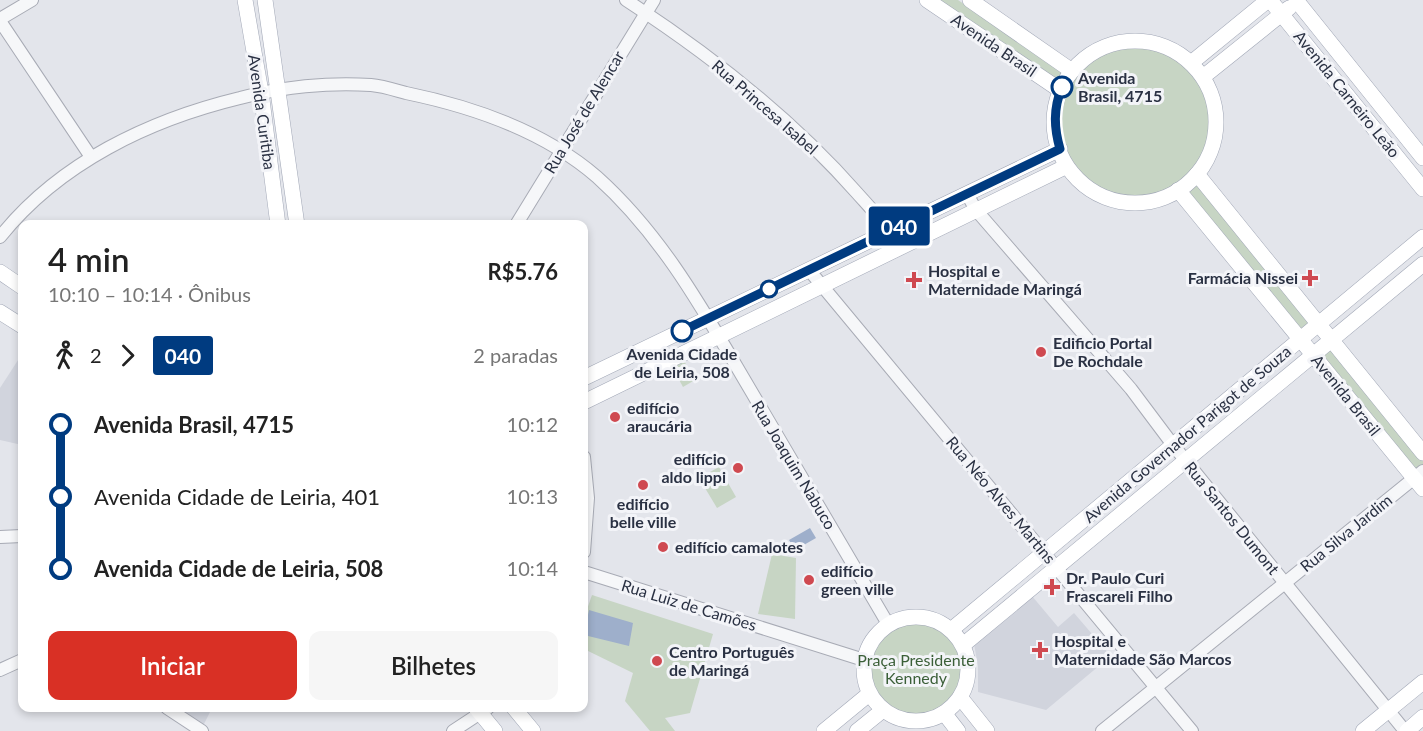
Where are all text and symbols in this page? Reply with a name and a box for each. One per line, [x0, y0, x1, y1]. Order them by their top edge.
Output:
street label: Avenida Brasil [948, 9, 1041, 80]
street label: Avenida Carneiro Leão [1290, 26, 1404, 161]
street label: Rua José de Alencar [539, 47, 628, 176]
street label: Avenida Curitiba [245, 53, 280, 171]
street label: Rua Princesa Isabel [709, 56, 822, 158]
place label: Avenida Brasil, 4715 [1077, 68, 1162, 105]
marker: Avenida Brasil, 4715 [1051, 76, 1073, 98]
line badge: 040 [864, 206, 934, 246]
text: 040 [881, 214, 917, 239]
text: 4 min [48, 239, 129, 279]
text: R$5.76 [488, 258, 558, 285]
place label: Hospital e Maternidade Maringá [928, 261, 1082, 298]
place label: Farmácia Nissei [1188, 268, 1298, 287]
marker: Hospital e Maternidade Maringá [905, 271, 923, 289]
marker: Farmácia Nissei [1303, 271, 1317, 285]
unlabelled marker [760, 280, 778, 298]
text: 10:10 – 10:14 · Ônibus [48, 282, 251, 306]
marker: Avenida Cidade de Leiria, 508 [671, 320, 693, 342]
place label: Edificio Portal De Rochdale [1053, 333, 1152, 370]
icon: walk [48, 339, 81, 372]
icon: forward [111, 339, 144, 372]
street label: Avenida Governador Parigot de Souza [1079, 341, 1294, 526]
text: 2 [90, 343, 102, 367]
text: 040 [165, 343, 201, 368]
text: 2 paradas [473, 343, 558, 367]
place label: Avenida Cidade de Leiria, 508 [626, 344, 738, 381]
marker: Edificio Portal De Rochdale [1034, 345, 1048, 359]
street label: Avenida Brasil [1308, 350, 1385, 439]
street label: Rua Joaquim Nabuco [748, 397, 840, 533]
place label: edifício araucária [627, 398, 692, 435]
marker: edifício araucária [608, 410, 622, 424]
text: Avenida Brasil, 4715 [94, 411, 294, 438]
text: 10:12 [507, 412, 558, 436]
street label: Rua Néo Alves Martins [943, 432, 1060, 567]
place label: edifício aldo lippi [661, 449, 726, 486]
street label: Rua Santos Dumont [1181, 457, 1284, 578]
marker: edifício aldo lippi [731, 461, 745, 475]
marker: edifício belle ville [636, 478, 650, 492]
text: Avenida Cidade de Leiria, 401 [94, 483, 380, 510]
text: 10:13 [507, 484, 558, 508]
street label: Rua Silva Jardim [1296, 490, 1395, 575]
place label: edifício belle ville [610, 494, 677, 531]
place label: edifício camalotes [675, 537, 803, 556]
marker: edifício camalotes [656, 540, 670, 554]
text: Avenida Cidade de Leiria, 508 [94, 555, 383, 582]
text: 10:14 [507, 556, 558, 580]
place label: edifício green ville [821, 561, 894, 598]
place label: Dr. Paulo Curi Frascareli Filho [1066, 568, 1173, 605]
marker: edifício green ville [802, 573, 816, 587]
street label: Rua Luiz de Camões [619, 575, 759, 634]
marker: Dr. Paulo Curi Frascareli Filho [1043, 578, 1061, 596]
button: Iniciar [48, 631, 297, 700]
button: Bilhetes [309, 631, 558, 700]
place label: Hospital e Maternidade São Marcos [1054, 631, 1232, 668]
marker: Hospital e Maternidade São Marcos [1031, 641, 1049, 659]
place label: Centro Português de Maringá [669, 642, 794, 679]
park label: Praça Presidente Kennedy [857, 650, 975, 687]
marker: Centro Português de Maringá [650, 654, 664, 668]

